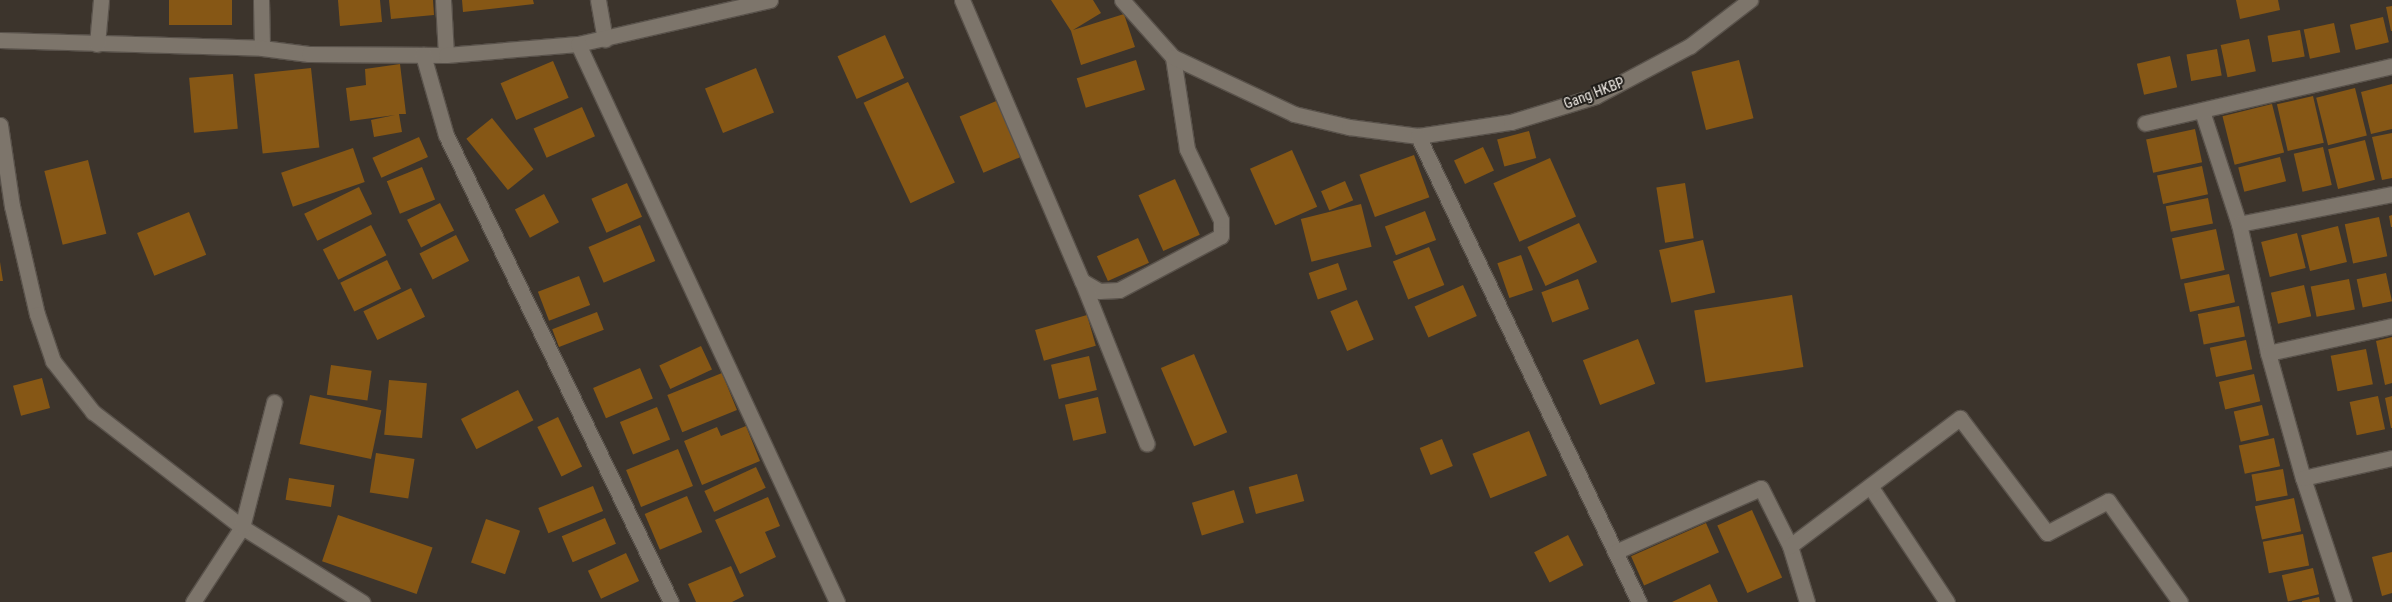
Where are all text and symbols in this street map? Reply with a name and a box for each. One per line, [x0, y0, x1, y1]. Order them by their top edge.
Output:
street label: Gang HKBP [1561, 74, 1627, 112]

